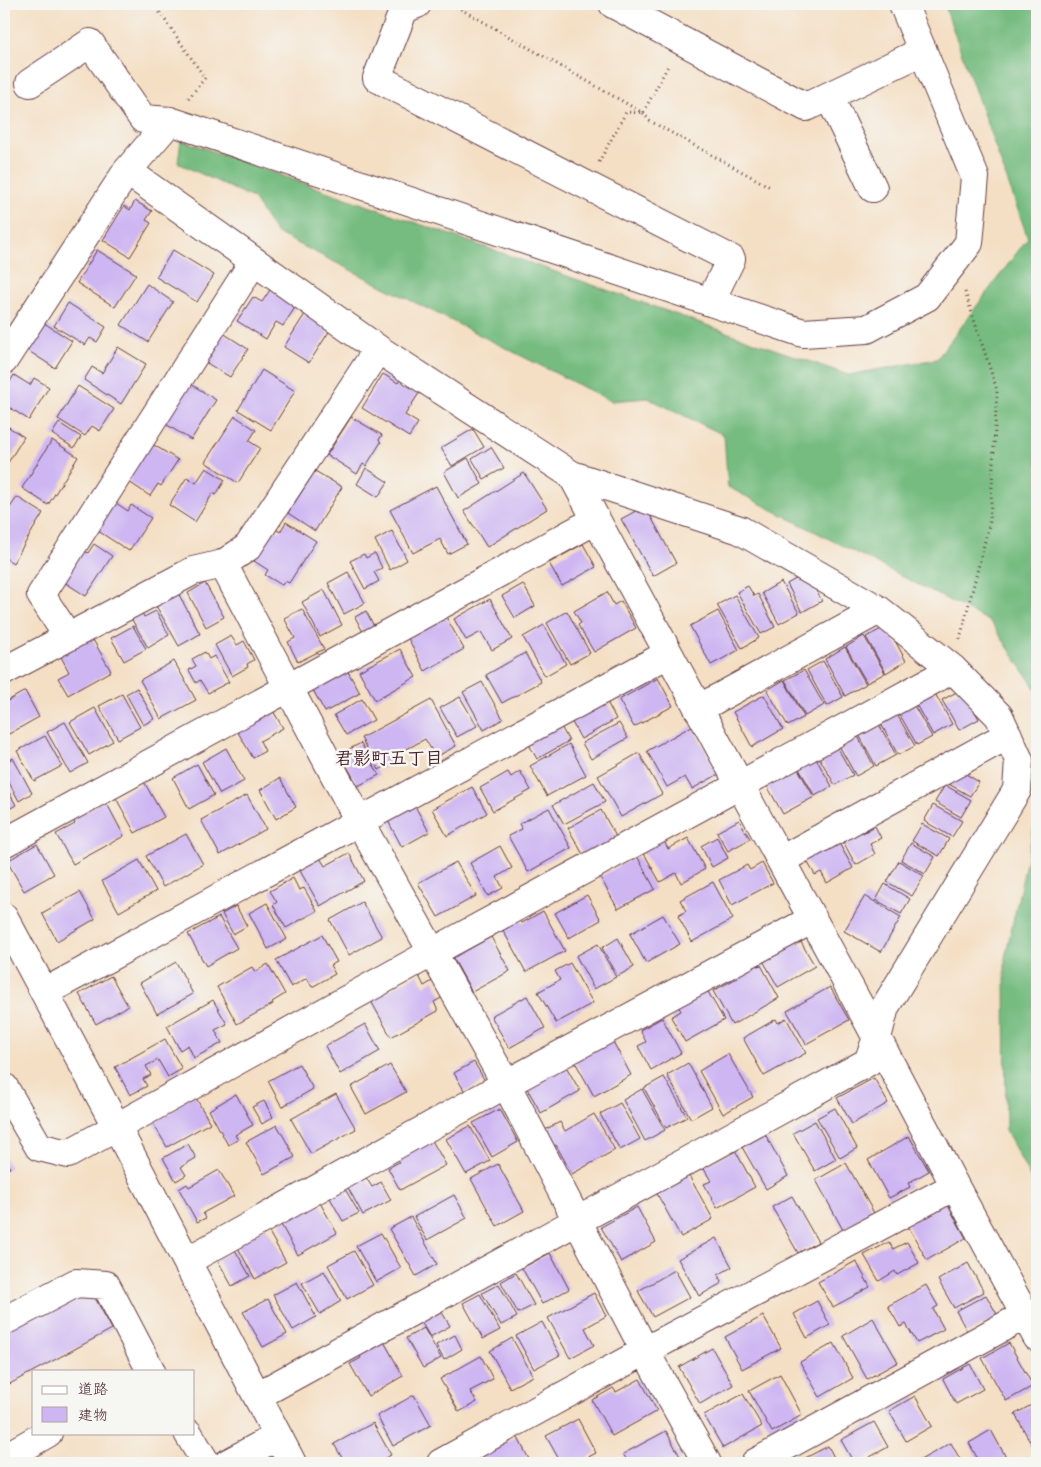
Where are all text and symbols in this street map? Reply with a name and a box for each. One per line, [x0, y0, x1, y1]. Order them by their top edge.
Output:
district label: 君影町五丁目 [335, 746, 443, 769]
legend [32, 1370, 195, 1434]
text: 道路 [78, 1379, 108, 1398]
text: 建物 [78, 1405, 108, 1424]

